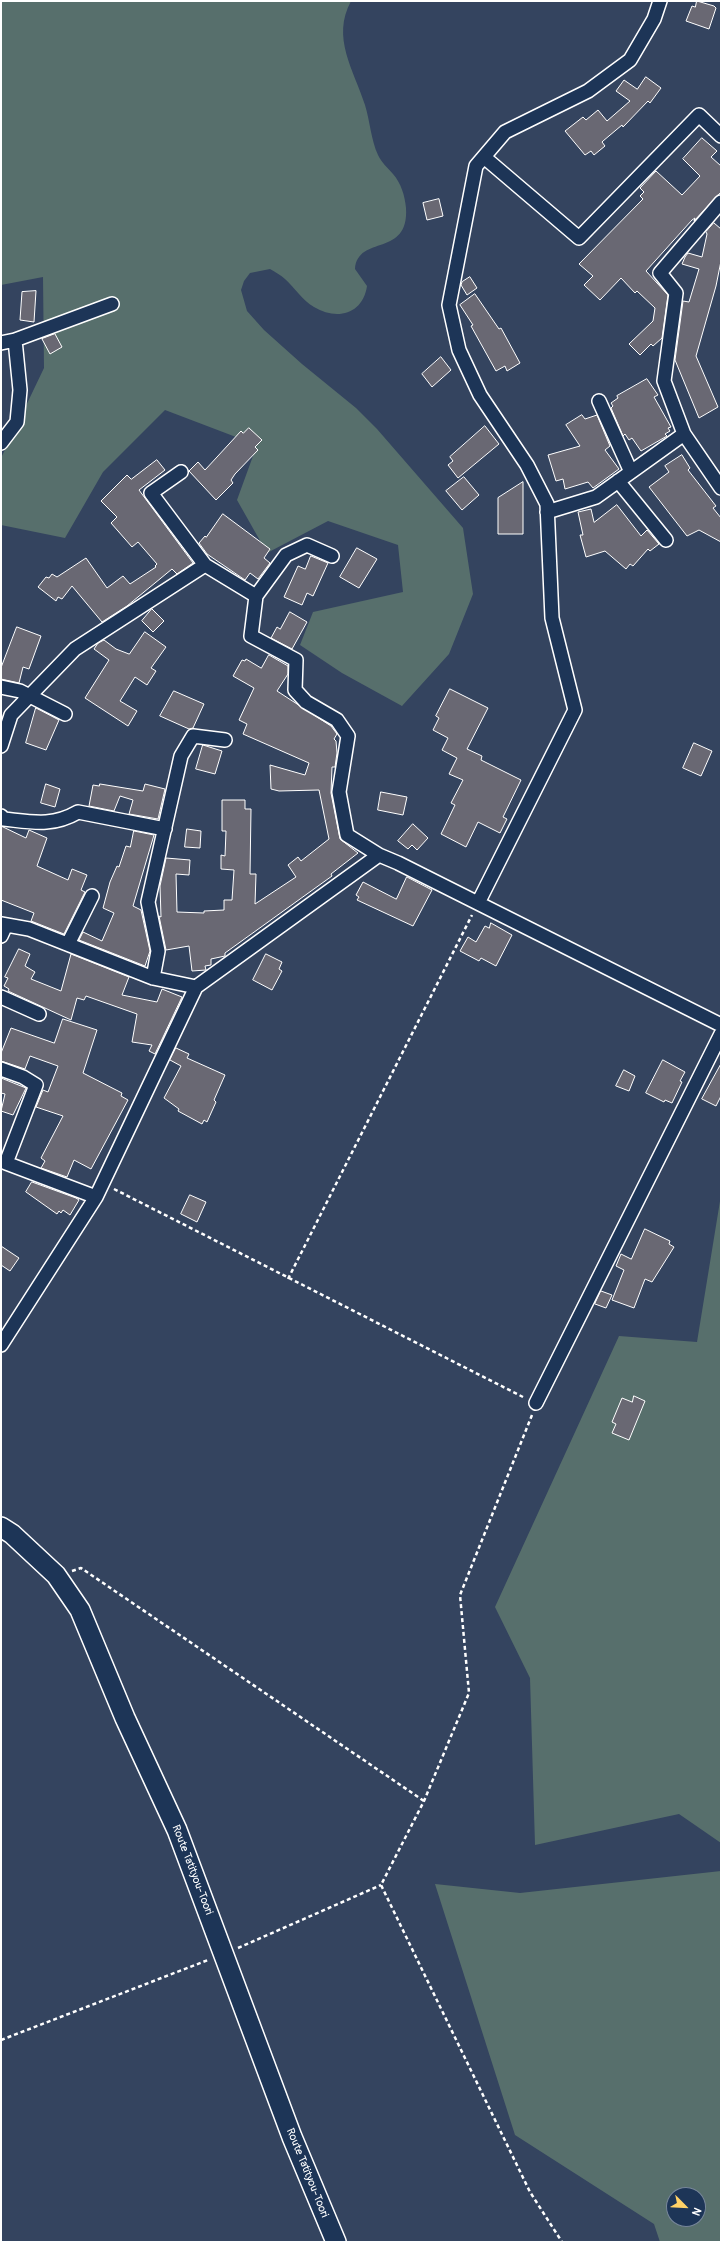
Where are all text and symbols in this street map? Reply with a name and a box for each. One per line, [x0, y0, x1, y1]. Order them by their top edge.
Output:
street label: Route Tatityou-Toori [169, 1823, 215, 1917]
street label: Route Tatityou-Toori [283, 2126, 331, 2220]
north arrow [666, 2187, 706, 2227]
text: N [689, 2206, 704, 2218]

